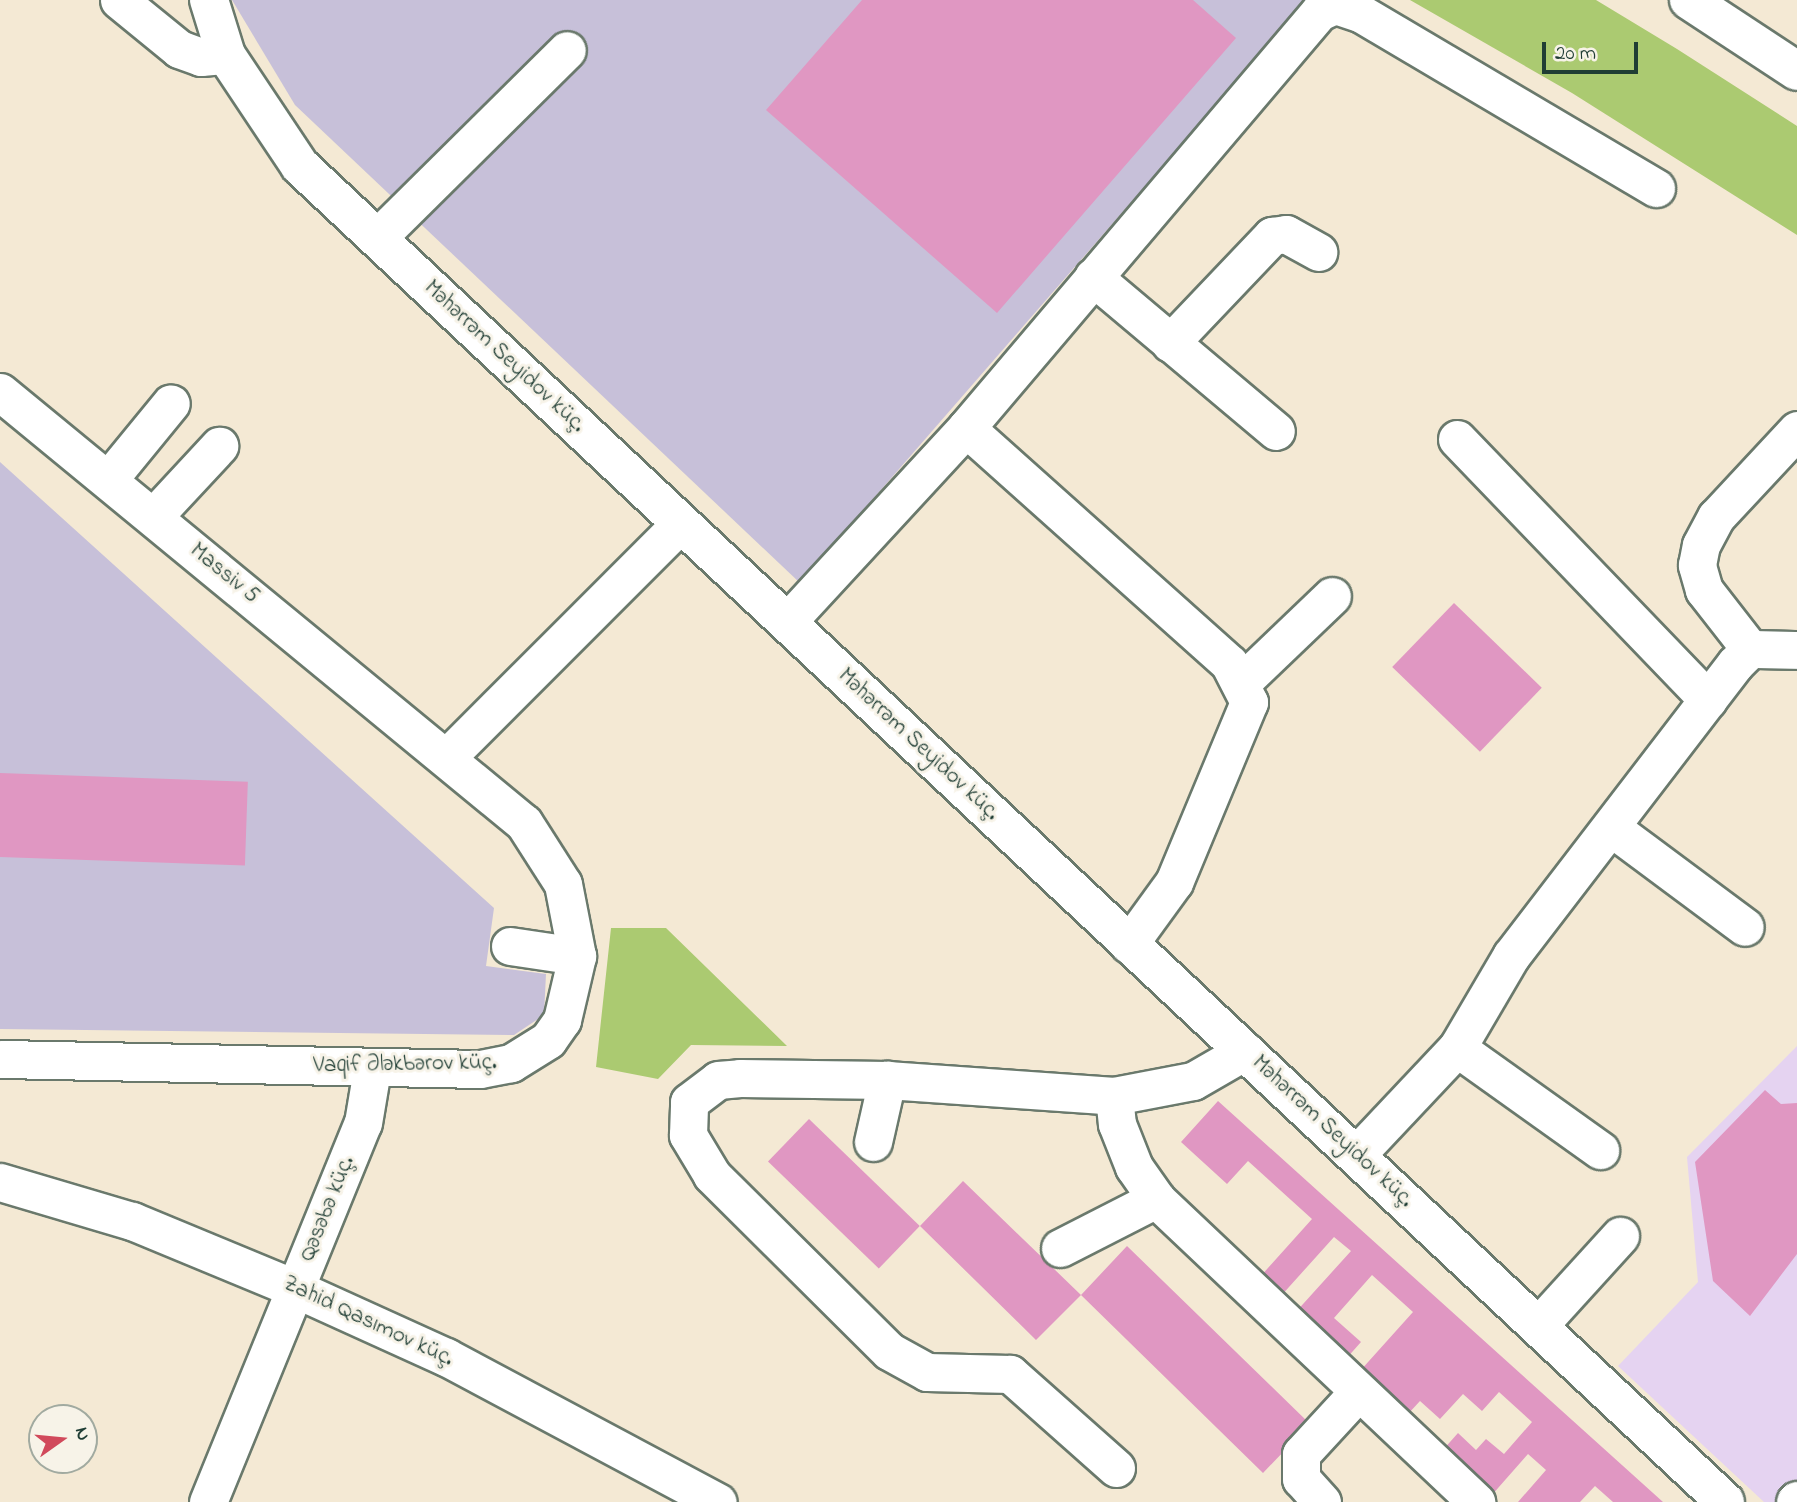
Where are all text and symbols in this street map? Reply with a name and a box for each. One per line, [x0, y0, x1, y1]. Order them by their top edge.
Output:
scale bar [1545, 28, 1641, 72]
text: 20 m [1555, 39, 1596, 69]
street label: Məhərrəm Seyidov küç. [417, 275, 591, 439]
street label: Massiv 5 [184, 538, 264, 610]
street label: Məhərrəm Seyidov küç. [831, 663, 1005, 827]
street label: Vaqif Ələkbərov küç. [313, 1050, 497, 1080]
street label: Məhərrəm Seyidov küç. [1245, 1050, 1419, 1214]
street label: Qəsəbə küç. [294, 1152, 362, 1266]
street label: Zahid Qasımov küç. [278, 1270, 458, 1374]
north arrow [28, 1404, 98, 1474]
text: N [67, 1424, 97, 1444]

